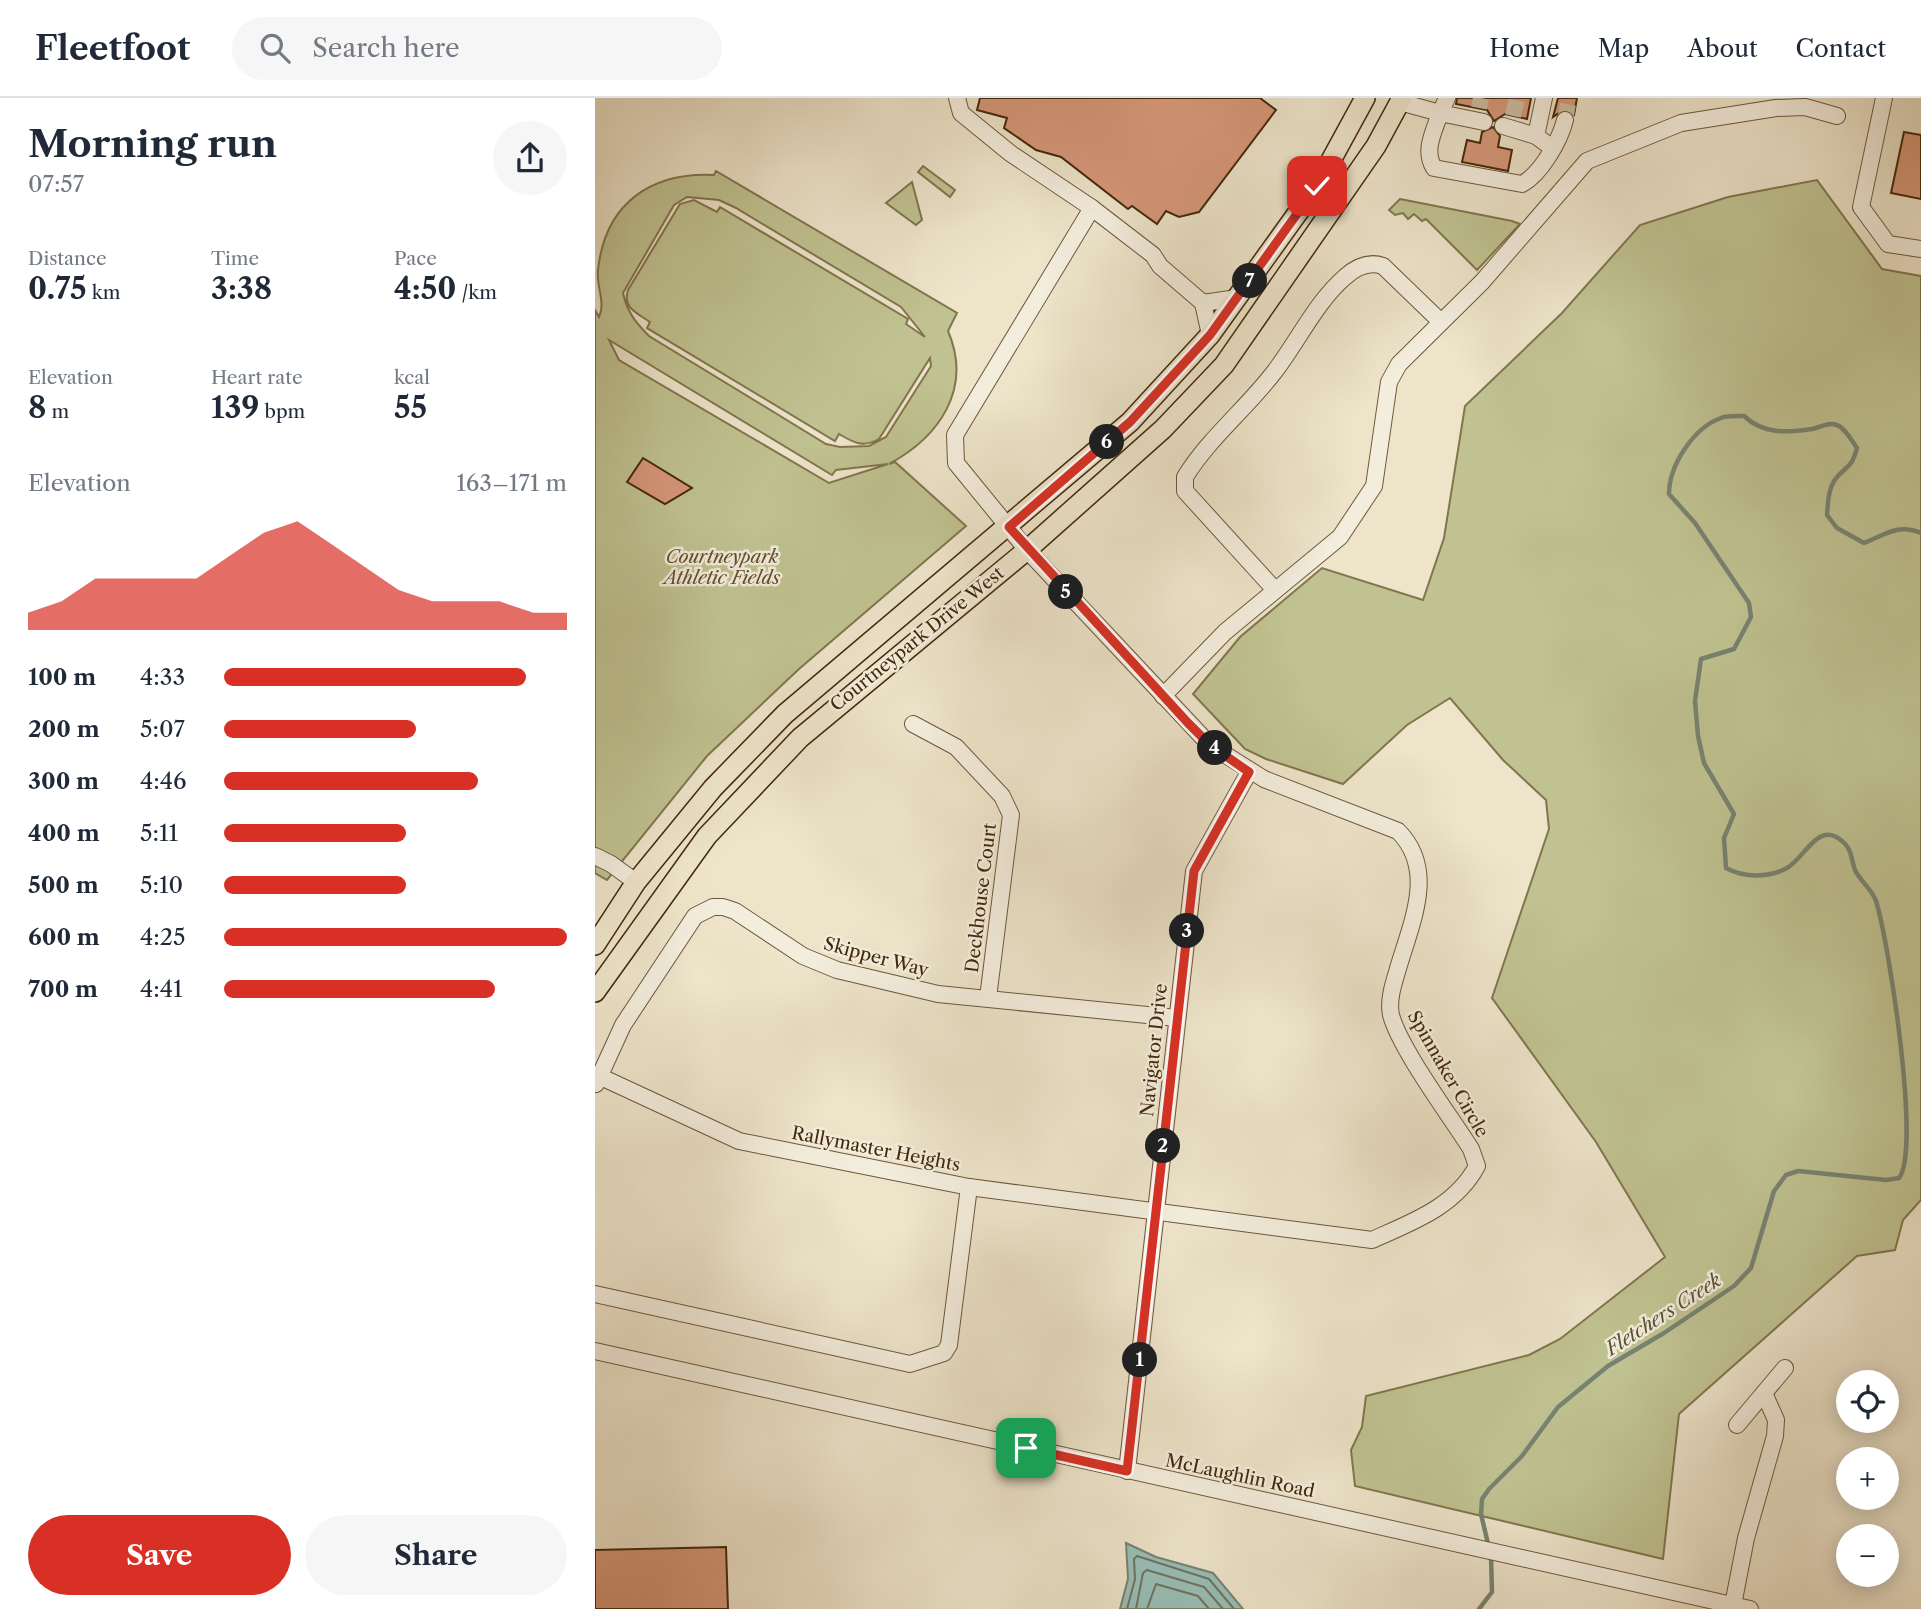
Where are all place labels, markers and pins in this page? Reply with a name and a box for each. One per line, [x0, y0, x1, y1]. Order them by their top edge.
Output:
pin [1287, 156, 1347, 216]
pin: 7 [1233, 264, 1267, 298]
pin: 6 [1089, 424, 1125, 460]
pin: 5 [1049, 574, 1084, 610]
pin: 4 [1197, 730, 1233, 766]
pin: 3 [1169, 914, 1205, 948]
pin: 2 [1145, 1128, 1181, 1164]
pin: 1 [1123, 1342, 1157, 1378]
pin [996, 1418, 1056, 1478]

